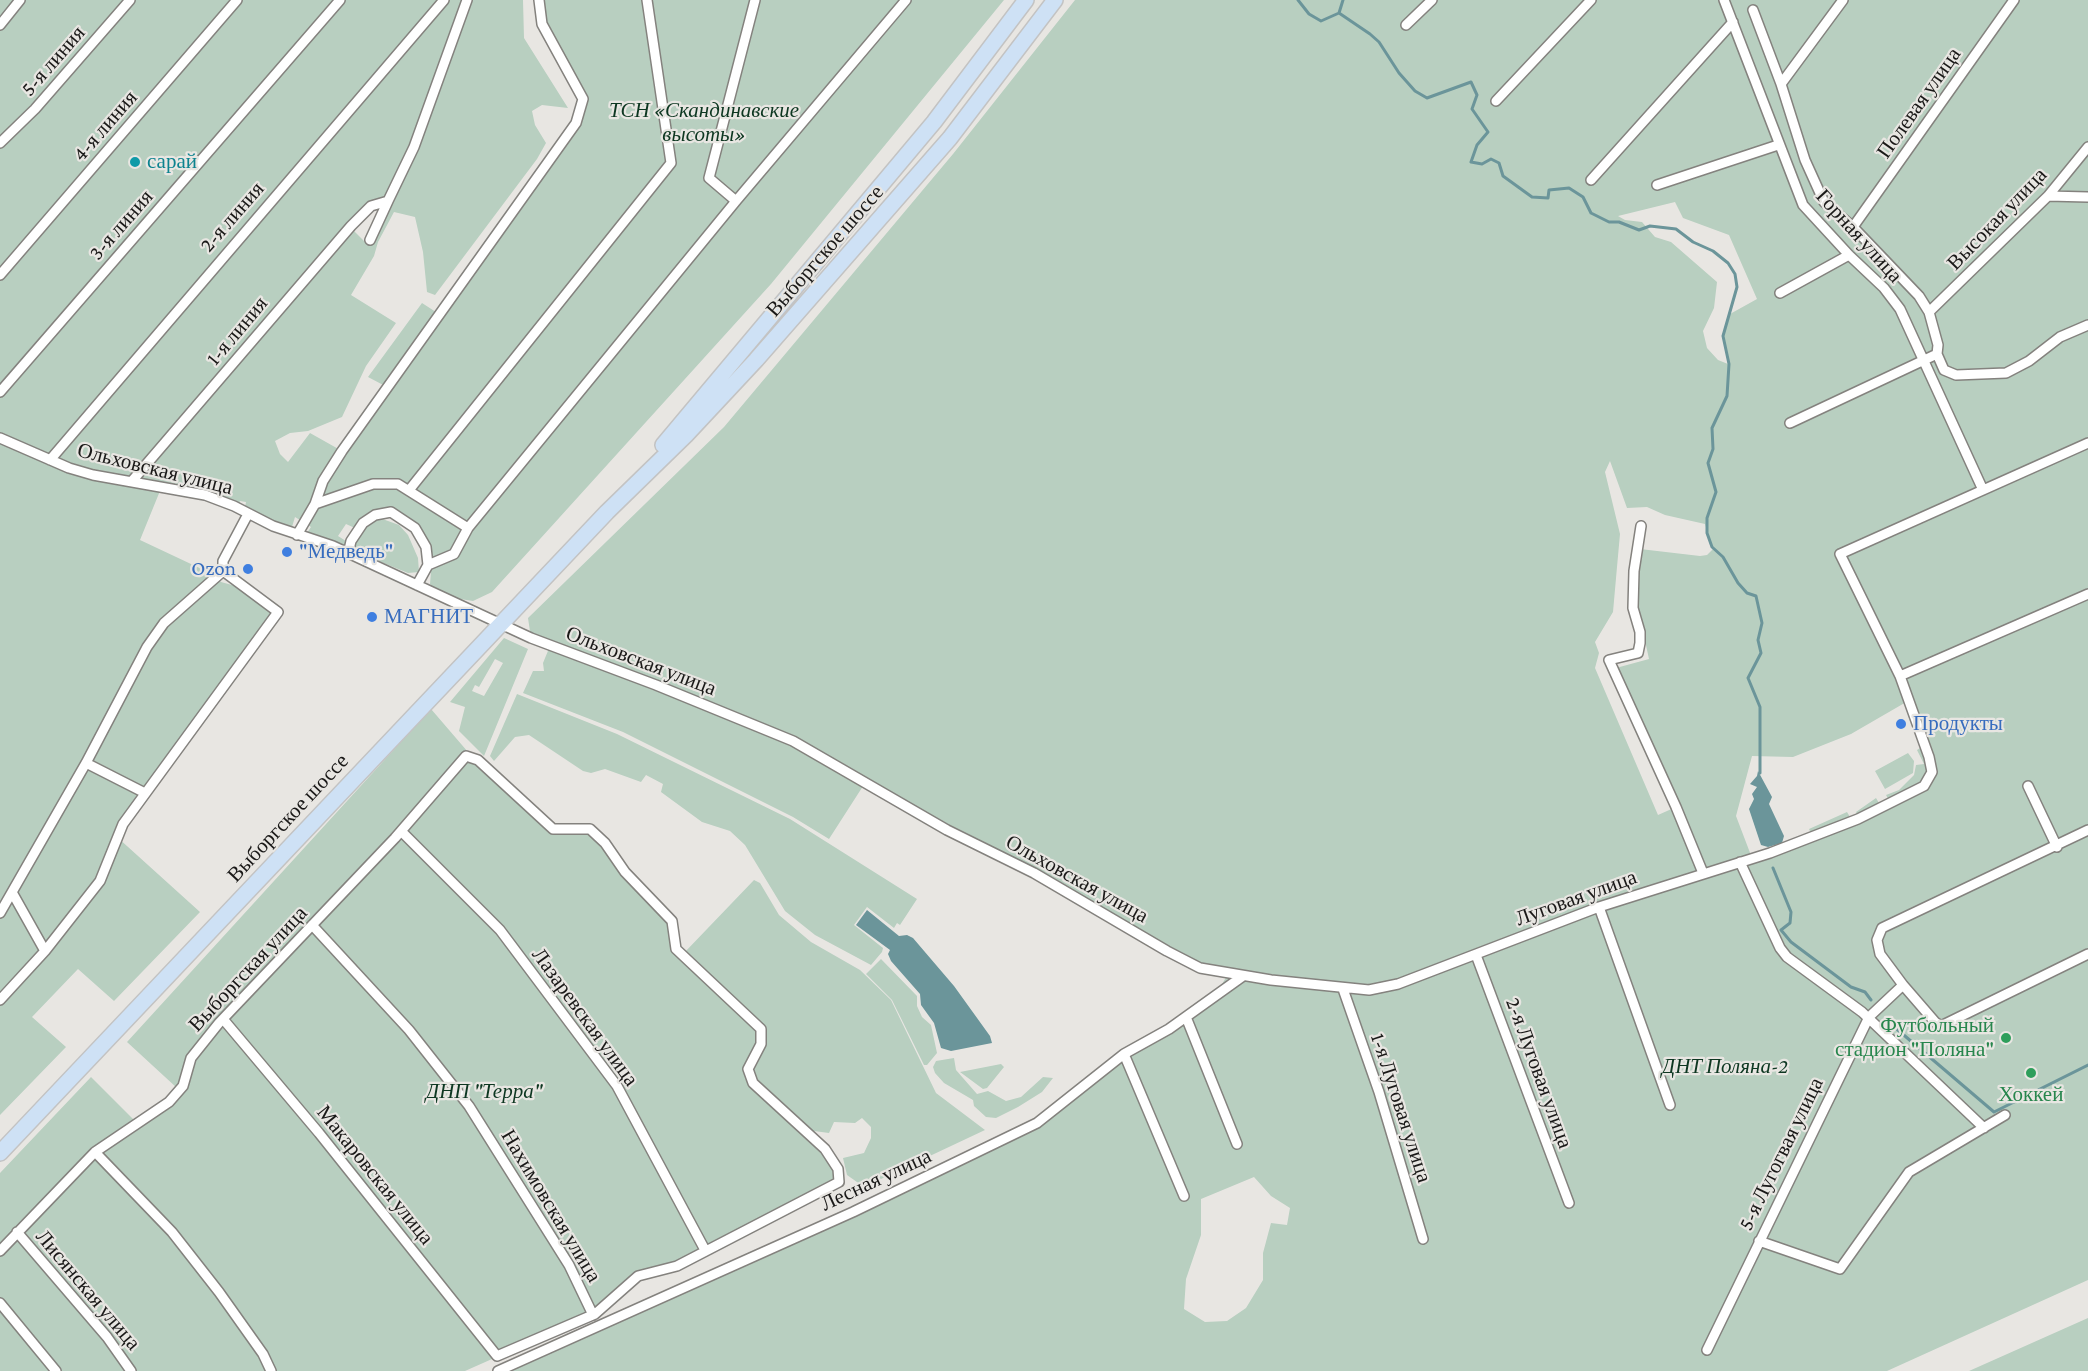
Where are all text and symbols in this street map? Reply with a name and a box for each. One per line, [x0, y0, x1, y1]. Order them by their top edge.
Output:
street label: 5-я линия [16, 21, 90, 101]
street label: Полевая улица [1872, 43, 1966, 163]
street label: 4-я линия [67, 85, 143, 167]
park label: ТСН «Скандинавские высоты» [609, 98, 799, 148]
place label: сарай [147, 149, 197, 175]
marker: сарай [128, 155, 142, 169]
street label: Высокая улица [1942, 163, 2052, 275]
street label: 2-я линия [195, 177, 269, 257]
street label: Выборгское шоссе [761, 180, 889, 322]
street label: Горная улица [1810, 184, 1908, 288]
street label: 3-я линия [84, 185, 158, 265]
street label: 1-я линия [201, 291, 273, 371]
street label: Ольховская улица [75, 438, 235, 500]
place label: "Медведь" [299, 539, 393, 565]
marker: "Медведь" [280, 545, 294, 559]
place label: Ozon [191, 556, 236, 582]
marker: Ozon [241, 562, 255, 576]
place label: МАГНИТ [384, 604, 473, 630]
marker: МАГНИТ [365, 610, 379, 624]
street label: Ольховская улица [562, 621, 720, 701]
place label: Продукты [1913, 711, 2003, 737]
marker: Продукты [1894, 717, 1908, 731]
street label: Выборгское шоссе [222, 749, 354, 887]
street label: Ольховская улица [1001, 829, 1153, 929]
street label: Луговая улица [1512, 864, 1640, 932]
street label: Выборгская улица [183, 901, 313, 1037]
street label: Лазаревская улица [526, 943, 644, 1091]
street label: 2-я Луговая улица [1500, 994, 1578, 1152]
place label: Футбольный стадион "Поляна" [1835, 1013, 1994, 1063]
street label: 1-я Луговая улица [1365, 1030, 1437, 1186]
marker: Футбольный стадион "Поляна" [1999, 1031, 2013, 1045]
park label: ДНТ Поляна-2 [1662, 1054, 1788, 1080]
marker: Хоккей [2024, 1066, 2038, 1080]
street label: 5-я Лугогвая улица [1733, 1073, 1829, 1235]
park label: ДНП "Терра" [426, 1079, 542, 1105]
place label: Хоккей [1999, 1082, 2063, 1108]
street label: Макаровская улица [311, 1100, 439, 1250]
street label: Нахимовская улица [495, 1125, 607, 1287]
street label: Лесная улица [817, 1143, 935, 1217]
street label: Лисянская улица [30, 1225, 146, 1355]

